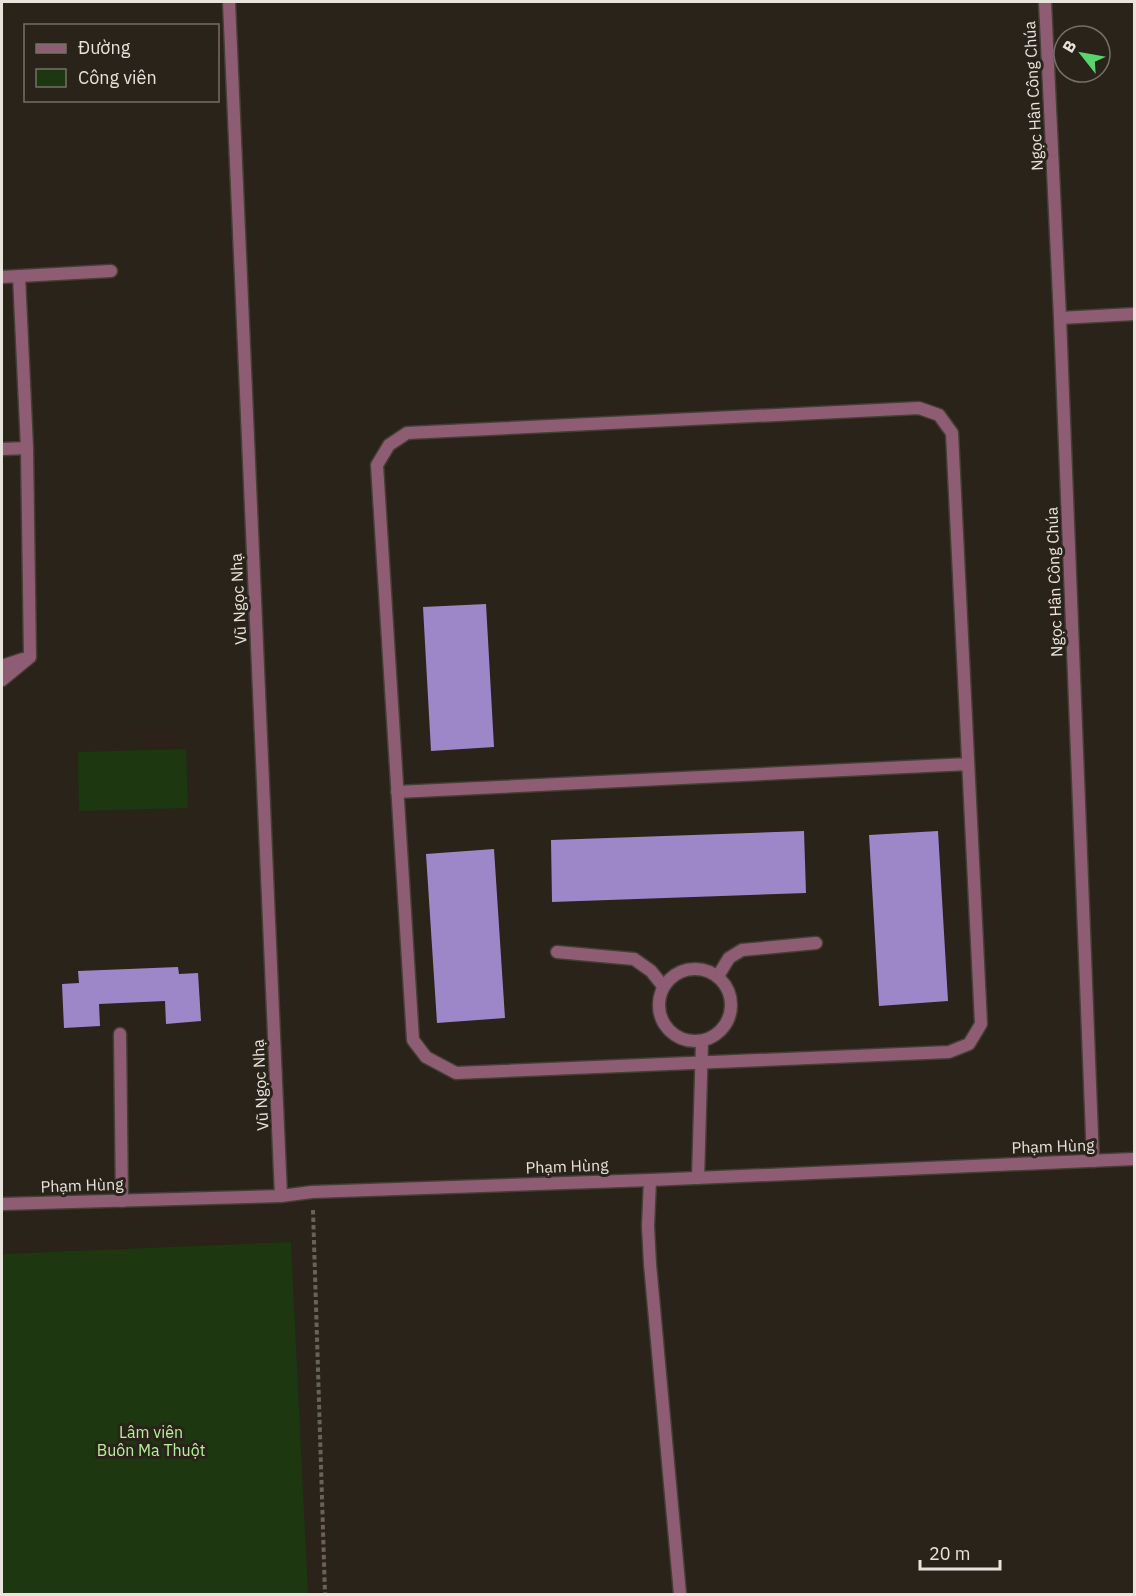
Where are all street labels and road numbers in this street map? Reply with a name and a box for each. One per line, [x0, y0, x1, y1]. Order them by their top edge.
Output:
street label: Ngọc Hân Công Chúa [1019, 20, 1047, 171]
street label: Ngọc Hân Công Chúa [1041, 506, 1067, 657]
street label: Vũ Ngọc Nhạ [226, 552, 250, 645]
street label: Vũ Ngọc Nhạ [248, 1038, 272, 1131]
street label: Phạm Hùng [1011, 1135, 1095, 1157]
street label: Phạm Hùng [525, 1155, 609, 1177]
street label: Phạm Hùng [40, 1174, 124, 1196]

